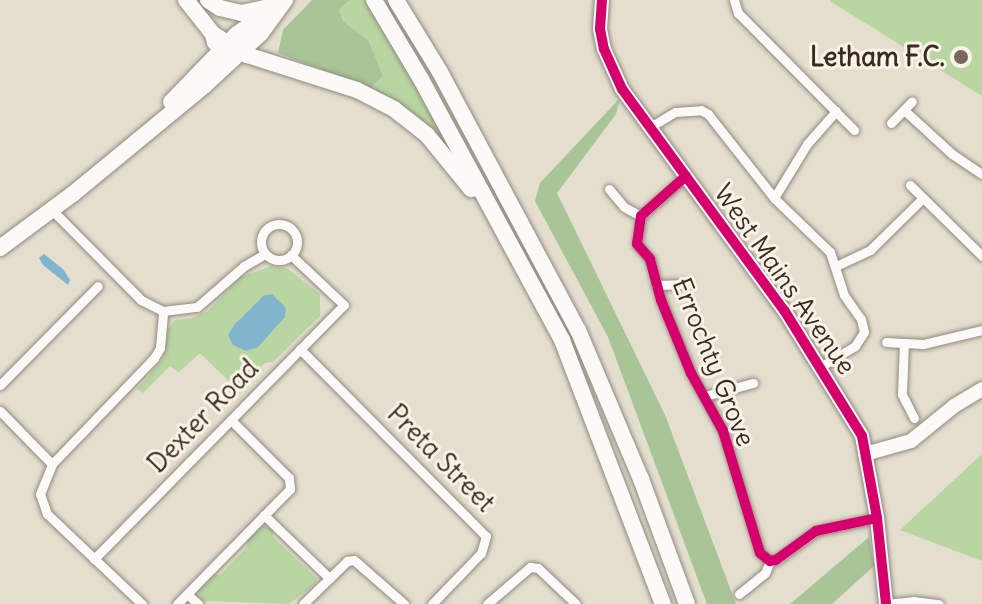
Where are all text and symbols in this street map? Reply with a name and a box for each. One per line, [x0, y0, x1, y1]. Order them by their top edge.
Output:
place label: Letham F.C. [810, 41, 945, 73]
marker: Letham F.C. [952, 48, 970, 66]
street label: West Mains Avenue [708, 178, 862, 380]
street label: Errochty Grove [666, 273, 762, 451]
street label: Dexter Road [141, 353, 265, 479]
street label: Preta Street [381, 398, 501, 518]

